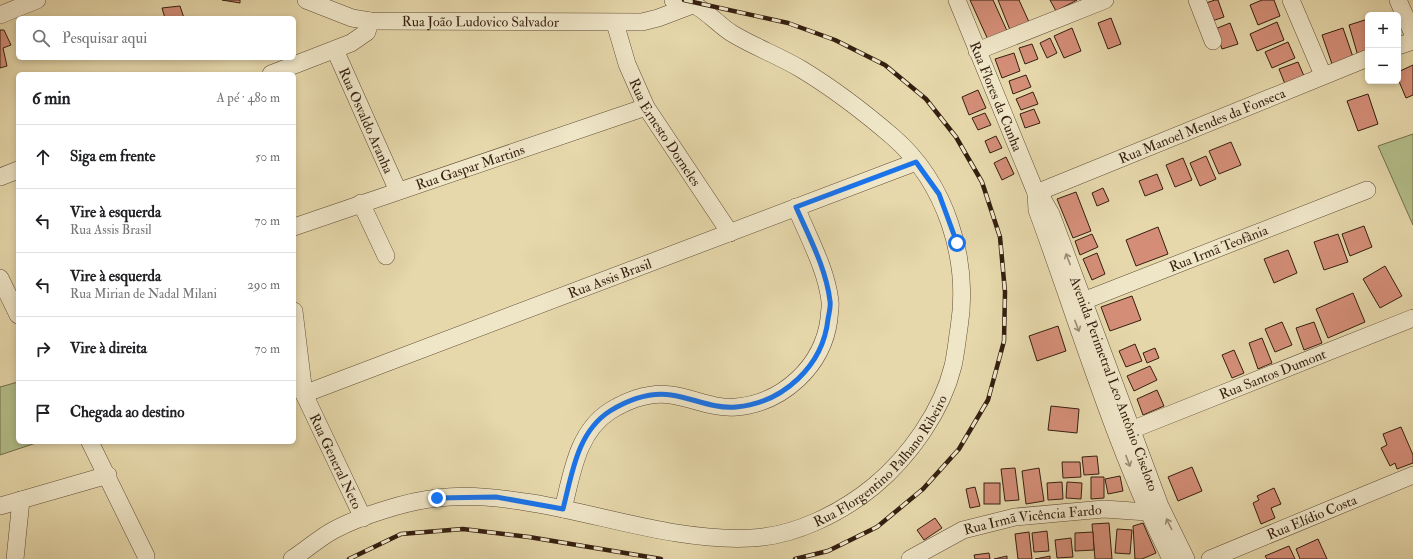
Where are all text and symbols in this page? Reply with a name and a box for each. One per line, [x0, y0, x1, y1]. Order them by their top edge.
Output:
map controls [1365, 12, 1401, 84]
button: + [1365, 12, 1401, 48]
street label: Rua João Ludovico Salvador [402, 13, 560, 31]
search box [16, 16, 296, 60]
icon: search [30, 27, 52, 49]
text: Pesquisar aqui [62, 29, 147, 48]
street label: Rua Flores da Cunha [966, 39, 1026, 154]
button: − [1365, 48, 1401, 84]
street label: Rua Osvaldo Aranha [335, 65, 397, 176]
street label: Rua Ernesto Dorneles [625, 76, 704, 190]
street label: Rua Manoel Mendes da Fonseca [1116, 84, 1288, 168]
text: 6 min [32, 88, 71, 109]
text: A pé · 480 m [216, 90, 280, 106]
street label: Rua Gaspar Martins [414, 141, 527, 194]
icon: ahead [32, 146, 54, 168]
text: Siga em frente [70, 147, 156, 166]
text: 50 m [255, 149, 280, 165]
text: Vire à esquerda [70, 203, 161, 222]
icon: left [32, 210, 54, 232]
text: 70 m [255, 213, 280, 229]
text: Rua Assis Brasil [70, 222, 152, 238]
street label: Rua Irmã Teofânia [1167, 222, 1270, 276]
route start [948, 234, 966, 252]
one-way arrow [1063, 253, 1071, 265]
street label: Rua Assis Brasil [566, 255, 655, 302]
text: Vire à esquerda [70, 267, 161, 286]
street label: Avenida Perimetral Leo Antônio Ciseloto [1066, 273, 1162, 494]
icon: left [32, 274, 54, 296]
text: 290 m [247, 277, 280, 293]
text: Rua Mirian de Nadal Milani [70, 286, 217, 302]
one-way arrow [1074, 320, 1082, 332]
icon: right [32, 338, 54, 360]
text: Vire à direita [70, 339, 147, 358]
text: 70 m [255, 341, 280, 357]
street label: Rua Santos Dumont [1217, 345, 1329, 403]
street label: Rua Florgentino Palhano Ribeiro [811, 392, 951, 531]
icon: arrive [32, 402, 54, 424]
text: Chegada ao destino [70, 403, 185, 422]
street label: Rua General Neto [306, 411, 366, 512]
one-way arrow [1124, 454, 1132, 466]
route end [428, 489, 446, 507]
street label: Rua Elídio Costa [1264, 491, 1359, 544]
street label: Rua Irmã Vicência Fardo [962, 501, 1103, 539]
one-way arrow [1165, 518, 1172, 530]

